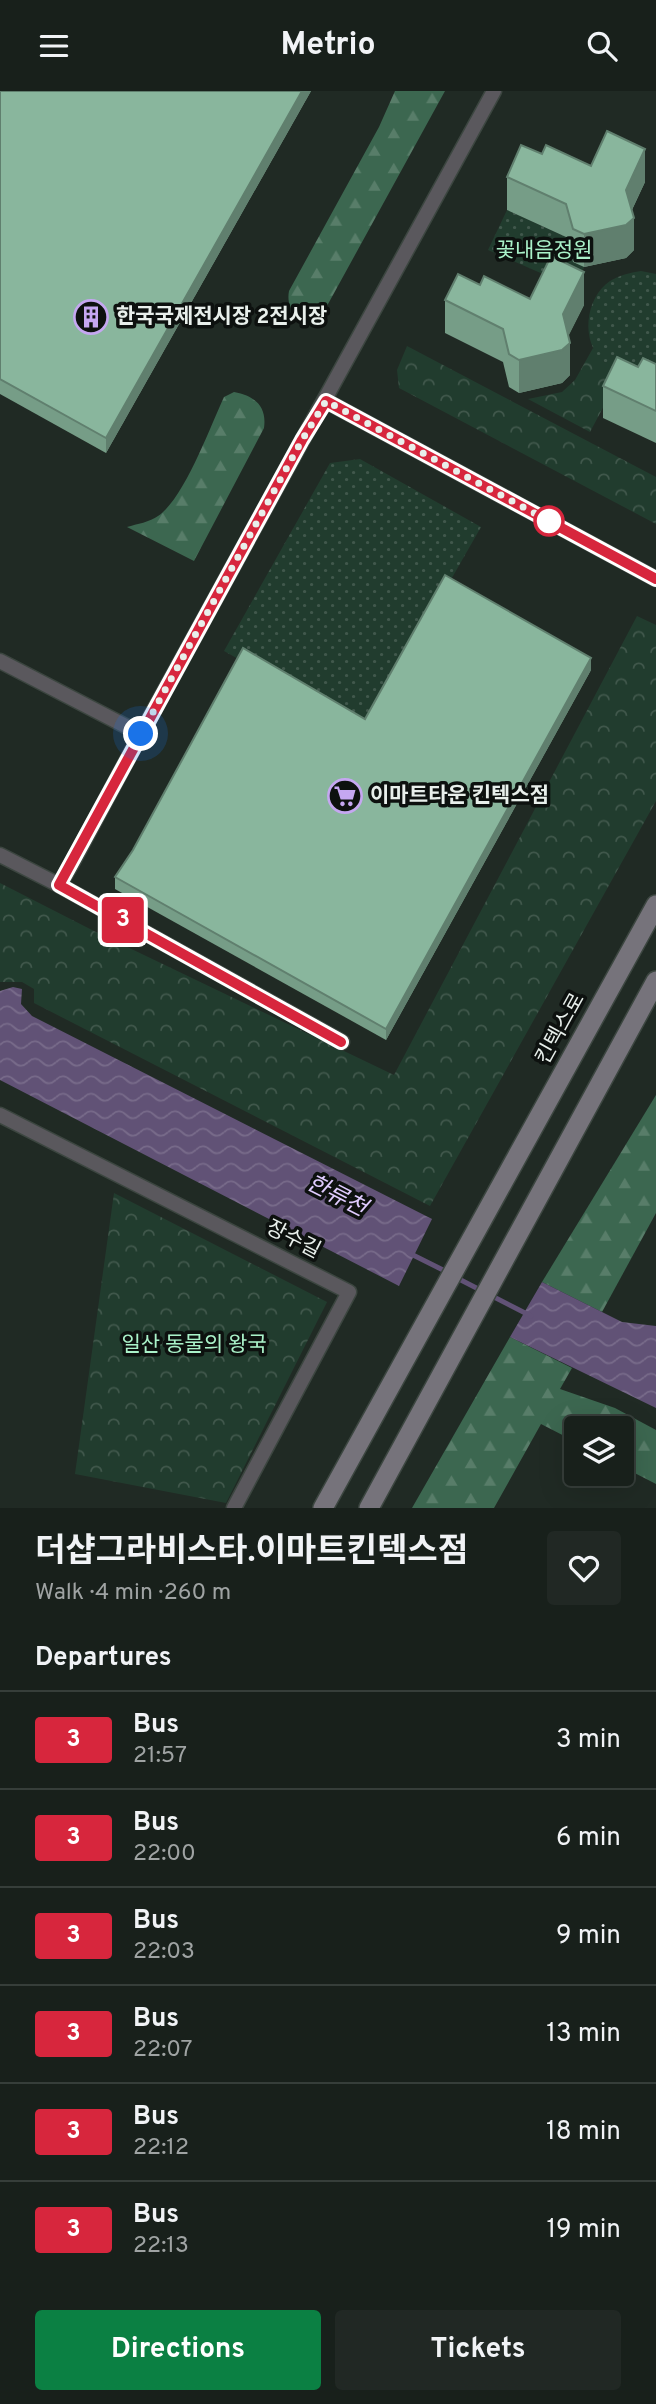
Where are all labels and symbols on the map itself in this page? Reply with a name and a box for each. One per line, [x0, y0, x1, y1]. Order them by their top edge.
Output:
park label: 꽃내음정원 [496, 238, 592, 265]
building icon: 한국국제전시장 2전시장 [72, 298, 110, 336]
place label: 한국국제전시장 2전시장 [116, 304, 327, 331]
unlabelled marker [534, 506, 564, 536]
your location [123, 716, 158, 751]
supermarket icon: 이마트타운 킨텍스점 [326, 777, 364, 815]
place label: 이마트타운 킨텍스점 [370, 783, 549, 810]
line badge: 3 [100, 897, 146, 943]
street label: 킨텍스로 [530, 989, 592, 1069]
water label: 한류천 [301, 1170, 373, 1226]
street label: 장수길 [261, 1215, 325, 1265]
park label: 일산 동물의 왕국 [121, 1332, 267, 1359]

